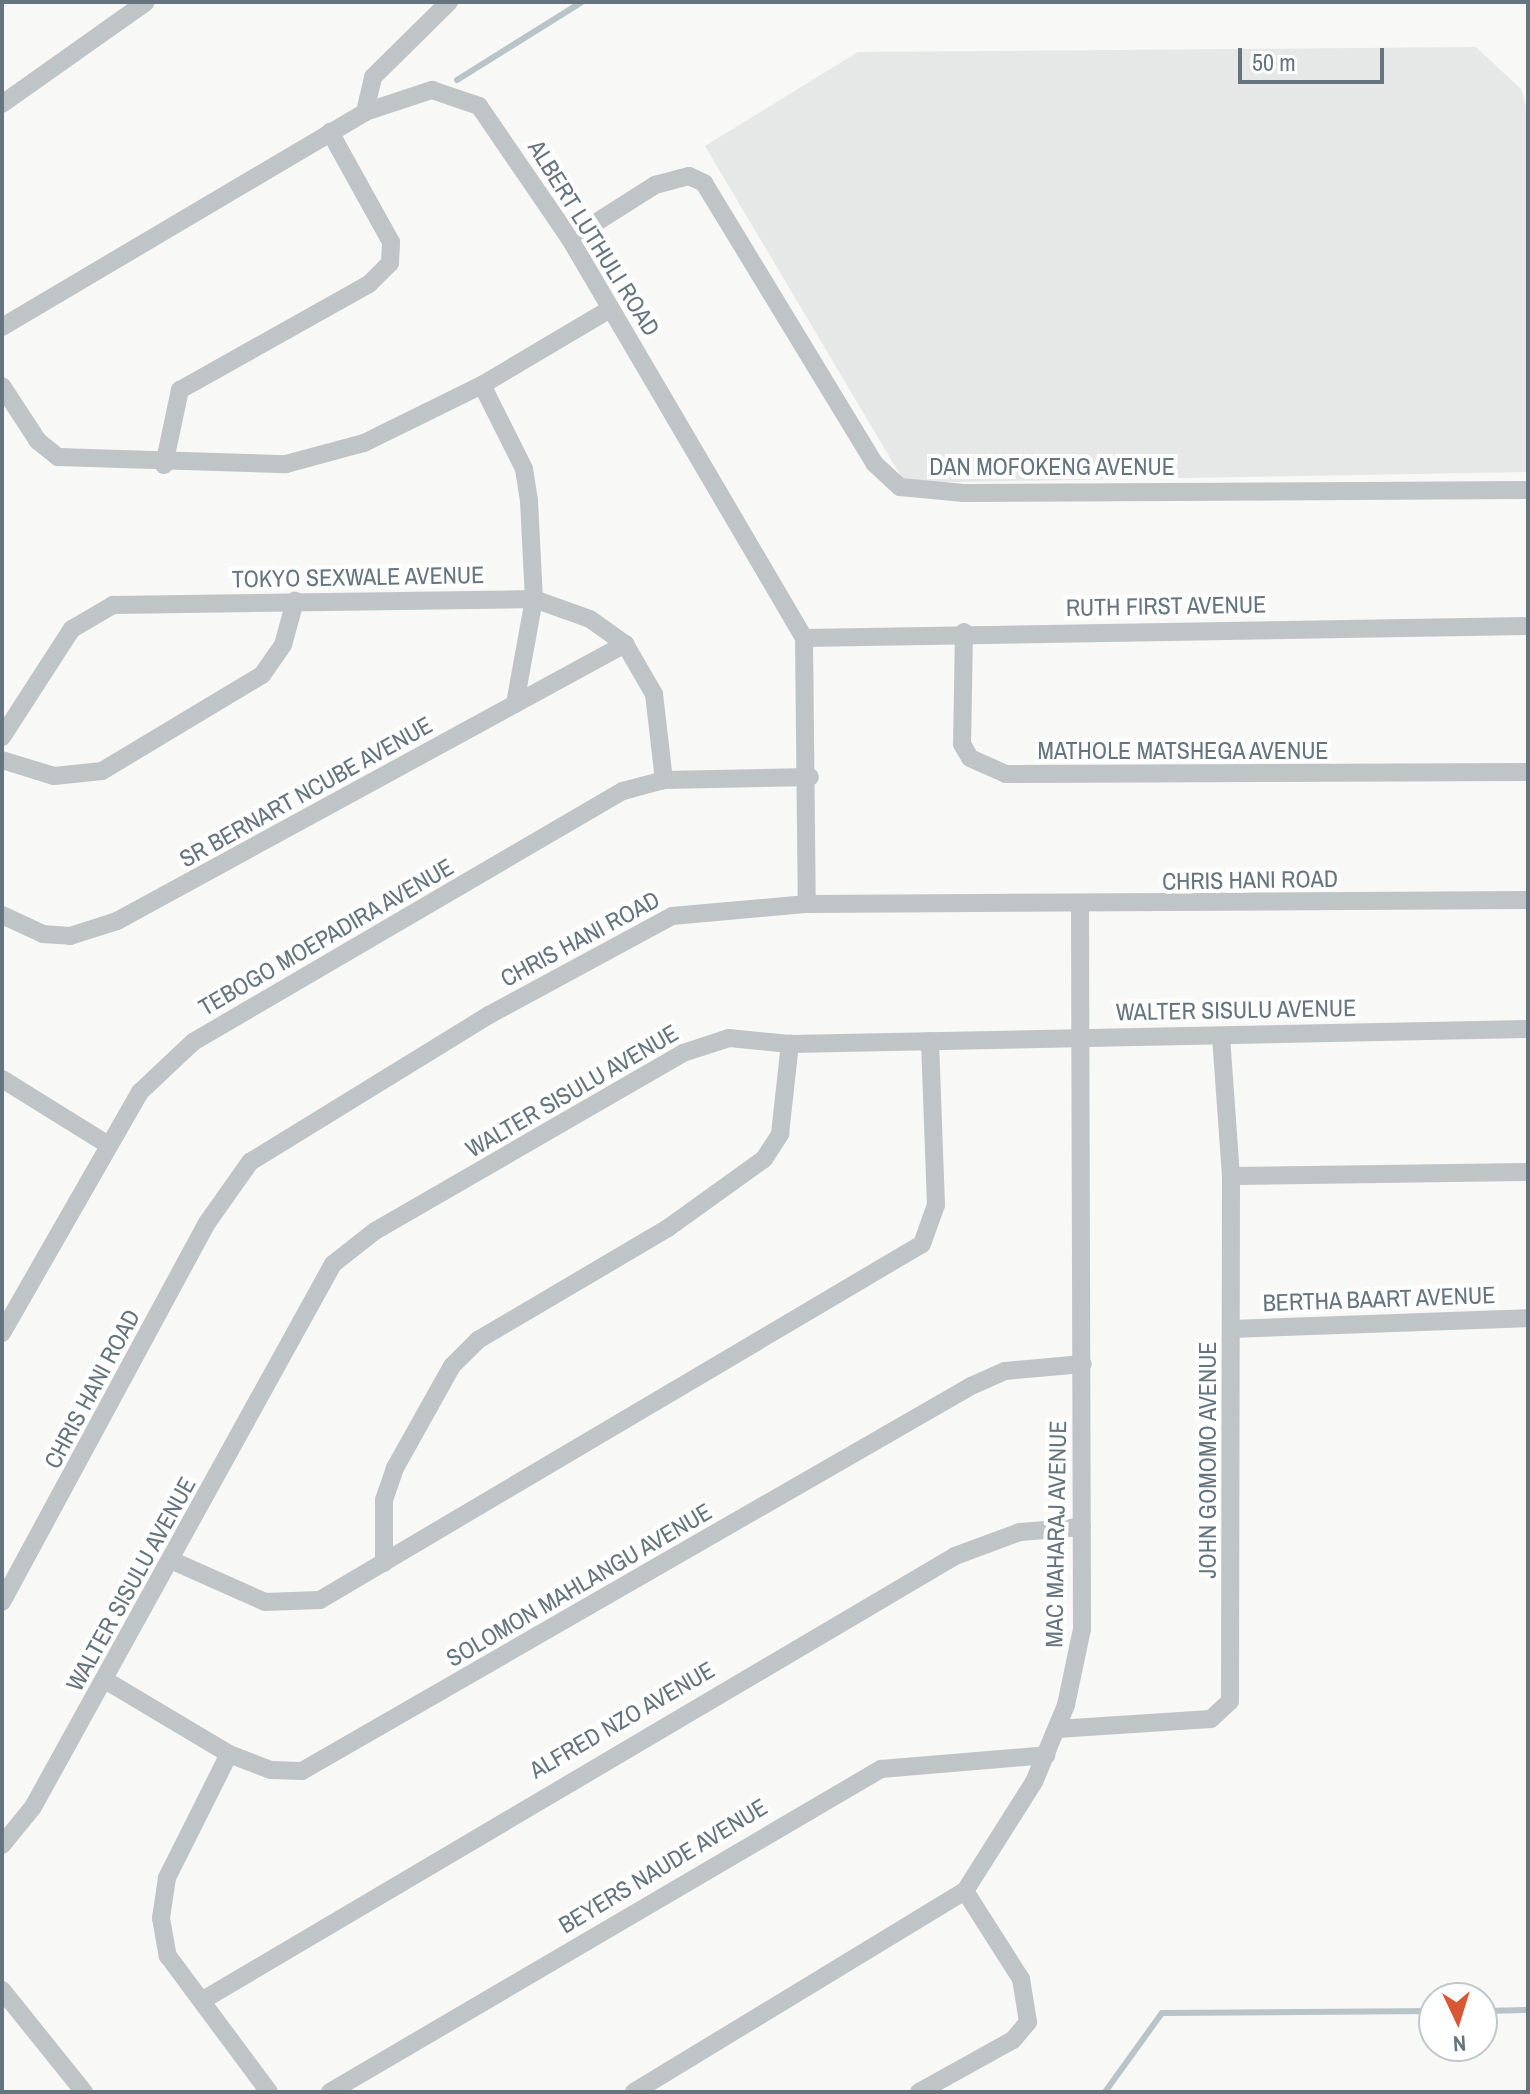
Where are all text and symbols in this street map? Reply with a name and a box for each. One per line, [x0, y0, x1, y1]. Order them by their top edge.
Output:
scale bar [1242, 32, 1388, 82]
text: 50 m [1252, 46, 1296, 78]
street label: ALBERT LUTHULI ROAD [522, 135, 666, 341]
street label: DAN MOFOKENG AVENUE [929, 453, 1175, 481]
street label: TOKYO SEXWALE AVENUE [231, 560, 485, 594]
street label: RUTH FIRST AVENUE [1065, 590, 1267, 622]
street label: SR BERNART NCUBE AVENUE [174, 710, 438, 874]
street label: MATHOLE MATSHEGA AVENUE [1036, 737, 1330, 765]
street label: TEBOGO MOEPADIRA AVENUE [193, 852, 459, 1022]
street label: CHRIS HANI ROAD [1162, 864, 1338, 896]
street label: CHRIS HANI ROAD [496, 885, 664, 993]
street label: WALTER SISULU AVENUE [1115, 993, 1357, 1027]
street label: WALTER SISULU AVENUE [460, 1018, 684, 1164]
street label: BERTHA BAART AVENUE [1261, 1281, 1497, 1317]
street label: CHRIS HANI ROAD [38, 1305, 146, 1473]
street label: JOHN GOMOMO AVENUE [1194, 1341, 1222, 1579]
street label: MAC MAHARAJ AVENUE [1040, 1420, 1072, 1648]
street label: WALTER SISULU AVENUE [60, 1471, 202, 1697]
street label: SOLOMON MAHLANGU AVENUE [441, 1497, 717, 1673]
street label: ALFRED NZO AVENUE [524, 1655, 720, 1785]
street label: BEYERS NAUDE AVENUE [553, 1792, 773, 1940]
north arrow [1418, 1982, 1498, 2062]
text: N [1452, 2029, 1467, 2059]

